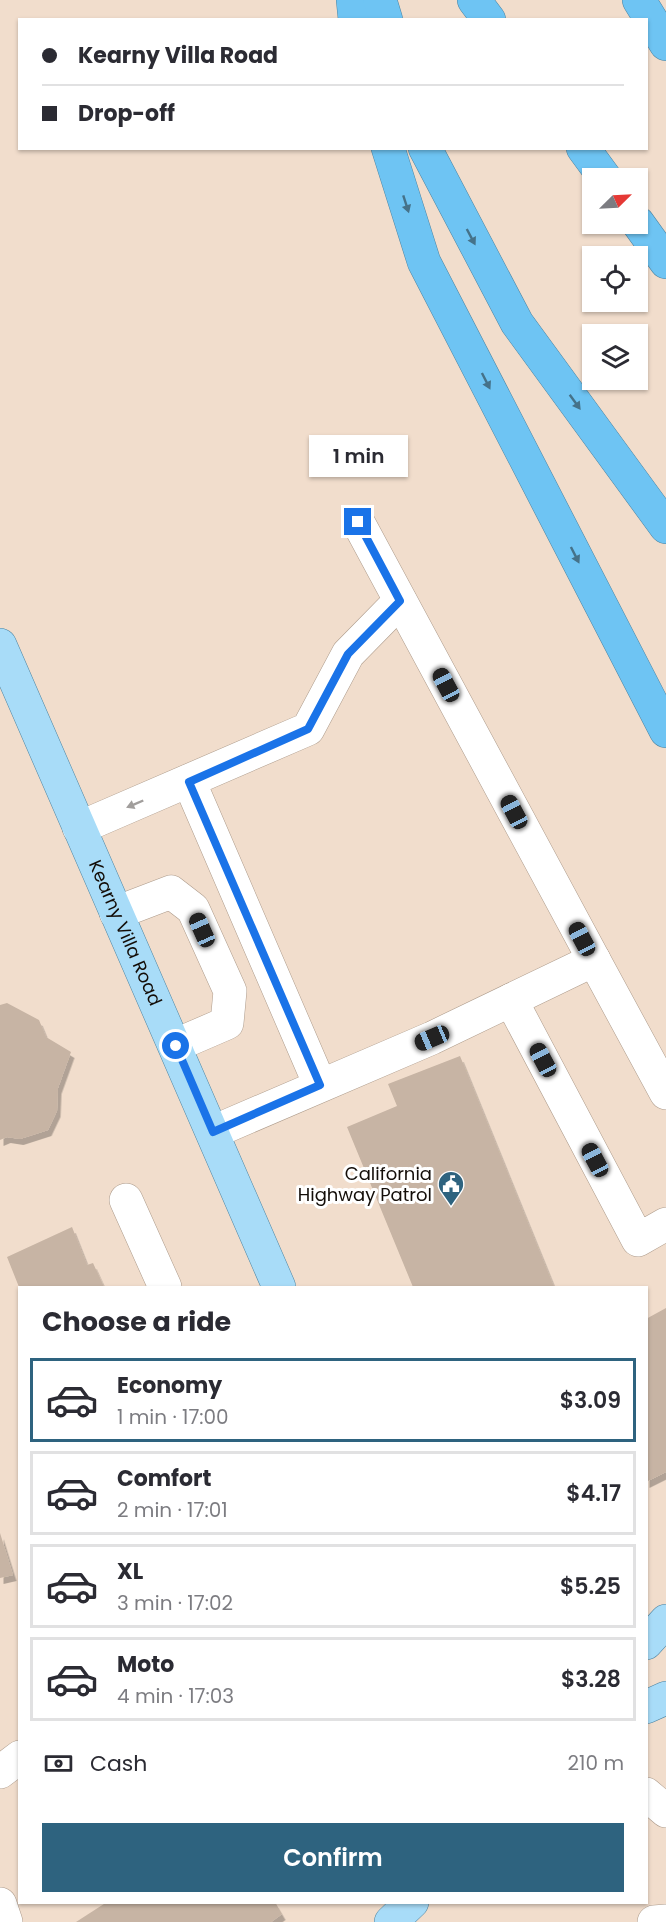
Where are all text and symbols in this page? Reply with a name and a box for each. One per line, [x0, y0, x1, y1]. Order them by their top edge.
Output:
text: Kearny Villa Road [78, 40, 278, 71]
text: Drop-off [78, 98, 175, 129]
north arrow [582, 168, 648, 234]
map controls [582, 168, 648, 390]
one-way arrow [402, 195, 411, 213]
one-way arrow [466, 229, 476, 246]
button: locate [582, 246, 648, 312]
button: layers [582, 324, 648, 390]
one-way arrow [481, 373, 491, 390]
one-way arrow [569, 394, 581, 410]
callout: 1 min [308, 435, 407, 477]
text: 1 min [333, 442, 384, 470]
route end [344, 508, 371, 535]
one-way arrow [570, 546, 580, 563]
car [430, 665, 462, 705]
car [498, 792, 530, 832]
one-way arrow [126, 800, 144, 809]
street label: Kearny Villa Road [83, 856, 168, 1010]
car [186, 910, 218, 950]
car [566, 919, 598, 959]
car [412, 1023, 452, 1053]
route start [162, 1032, 189, 1059]
car [527, 1040, 559, 1080]
car [579, 1140, 611, 1180]
place label: California Highway Patrol [298, 1161, 432, 1207]
public building icon: California Highway Patrol [436, 1169, 466, 1207]
text: Choose a ride [42, 1303, 231, 1340]
text: Economy [117, 1370, 222, 1401]
icon: car [45, 1373, 99, 1427]
text: $3.09 [560, 1385, 621, 1416]
text: 1 min · 17:00 [117, 1403, 229, 1431]
text: Comfort [117, 1463, 211, 1494]
icon: car [45, 1466, 99, 1520]
text: $4.17 [566, 1478, 621, 1509]
text: 2 min · 17:01 [117, 1496, 228, 1524]
text: XL [117, 1556, 143, 1587]
icon: car [45, 1559, 99, 1613]
text: $5.25 [560, 1571, 621, 1602]
text: 3 min · 17:02 [117, 1589, 233, 1617]
text: Moto [117, 1649, 174, 1680]
icon: car [45, 1652, 99, 1706]
text: $3.28 [561, 1664, 621, 1695]
text: 4 min · 17:03 [117, 1682, 234, 1710]
icon: cash [42, 1747, 75, 1780]
text: Cash [90, 1748, 147, 1779]
text: 210 m [568, 1749, 624, 1777]
button: Confirm [42, 1823, 624, 1892]

